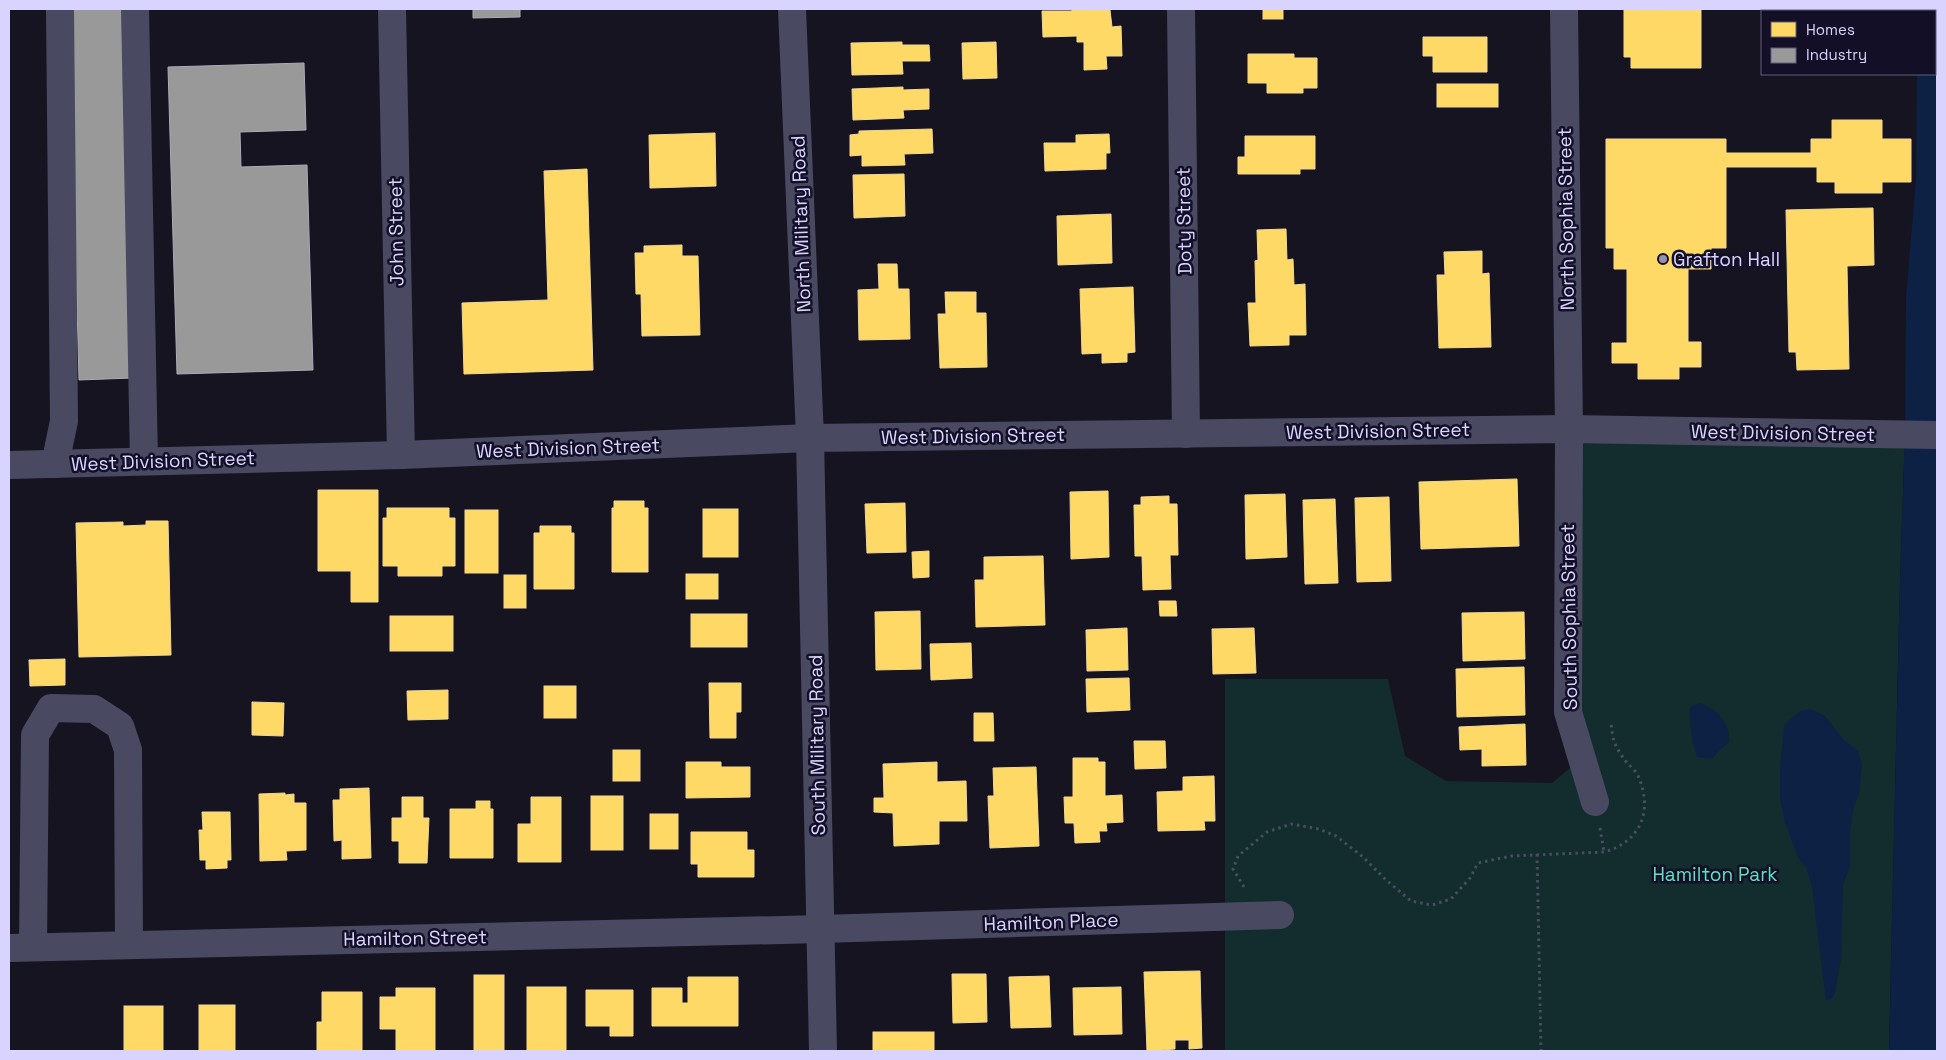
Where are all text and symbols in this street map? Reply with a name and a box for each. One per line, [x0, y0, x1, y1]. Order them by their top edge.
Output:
legend [1761, 10, 1936, 75]
text: Homes [1806, 20, 1855, 39]
text: Industry [1806, 45, 1867, 64]
street label: North Sophia Street [1552, 128, 1580, 310]
street label: North Military Road [785, 135, 817, 313]
street label: Doty Street [1171, 167, 1197, 275]
street label: John Street [383, 177, 409, 287]
place label: Grafton Hall [1673, 247, 1780, 272]
marker: Grafton Hall [1657, 253, 1669, 265]
street label: West Division Street [1286, 417, 1470, 445]
street label: West Division Street [1691, 419, 1875, 447]
street label: West Division Street [881, 422, 1065, 450]
street label: West Division Street [476, 432, 660, 464]
street label: West Division Street [71, 445, 255, 477]
street label: South Sophia Street [1555, 524, 1583, 710]
street label: South Military Road [803, 654, 831, 836]
park label: Hamilton Park [1652, 862, 1778, 887]
street label: Hamilton Place [983, 907, 1119, 937]
street label: Hamilton Street [343, 924, 487, 952]

